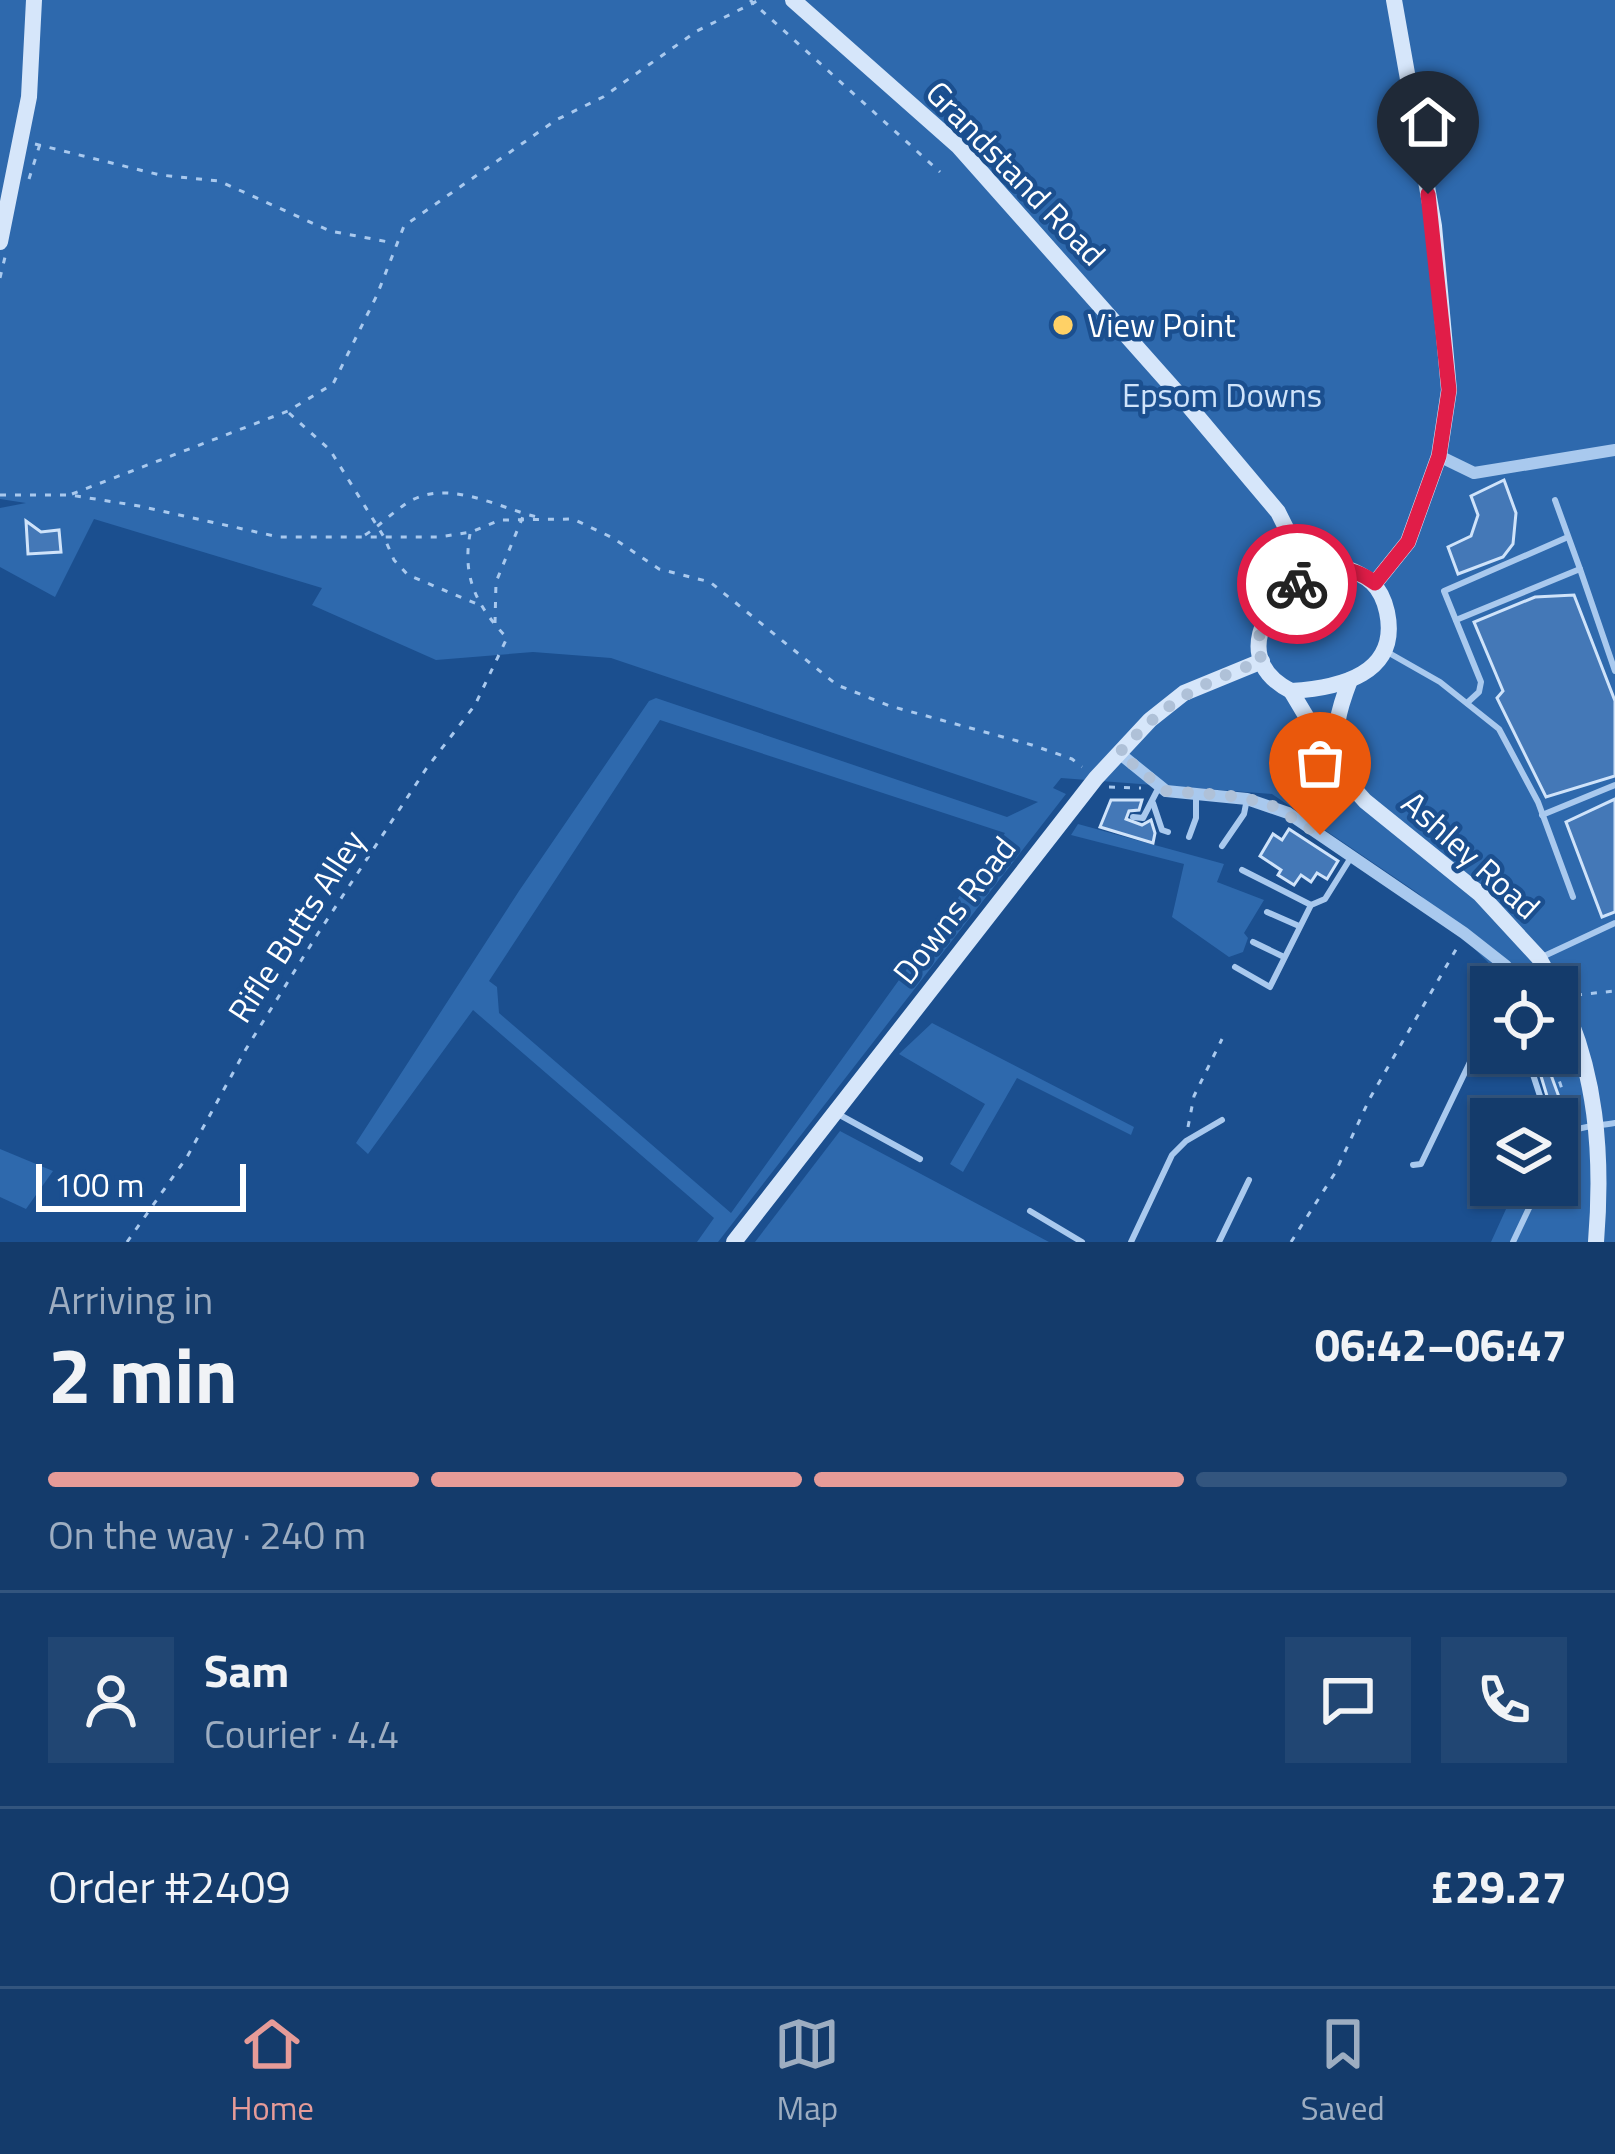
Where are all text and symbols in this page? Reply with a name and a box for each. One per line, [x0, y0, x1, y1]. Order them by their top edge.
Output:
street label: Grandstand Road [914, 69, 1118, 277]
pin [1377, 71, 1479, 194]
icon: home [1395, 89, 1461, 155]
place label: View Point [1087, 300, 1236, 350]
marker: View Point [1050, 312, 1076, 338]
park label: Epsom Downs [1122, 370, 1322, 420]
courier [1237, 524, 1357, 644]
icon: bike [1264, 551, 1330, 617]
pin [1269, 712, 1371, 835]
icon: bag [1287, 730, 1353, 796]
street label: Ashley Road [1391, 779, 1551, 931]
street label: Rifle Butts Alley [215, 820, 377, 1032]
street label: Downs Road [880, 825, 1028, 995]
map controls [1470, 966, 1578, 1206]
button: locate [1470, 966, 1578, 1074]
button: layers [1470, 1098, 1578, 1206]
scale bar [36, 1158, 246, 1211]
text: 100 m [54, 1160, 144, 1210]
text: Arriving in [48, 1270, 213, 1329]
text: 06:42–06:47 [1315, 1310, 1567, 1378]
text: 2 min [48, 1315, 238, 1433]
text: On the way · 240 m [48, 1505, 366, 1564]
text: Sam [204, 1636, 289, 1704]
button: person [48, 1637, 174, 1763]
button: chat [1285, 1637, 1411, 1763]
button: phone [1441, 1637, 1567, 1763]
text: Courier · 4.4 [204, 1704, 399, 1763]
text: Order #2409 [48, 1852, 291, 1920]
text: £29.27 [1429, 1852, 1567, 1920]
tab: Home [230, 2011, 314, 2133]
tab: Map [774, 2011, 840, 2133]
tab: Saved [1301, 2011, 1385, 2133]

